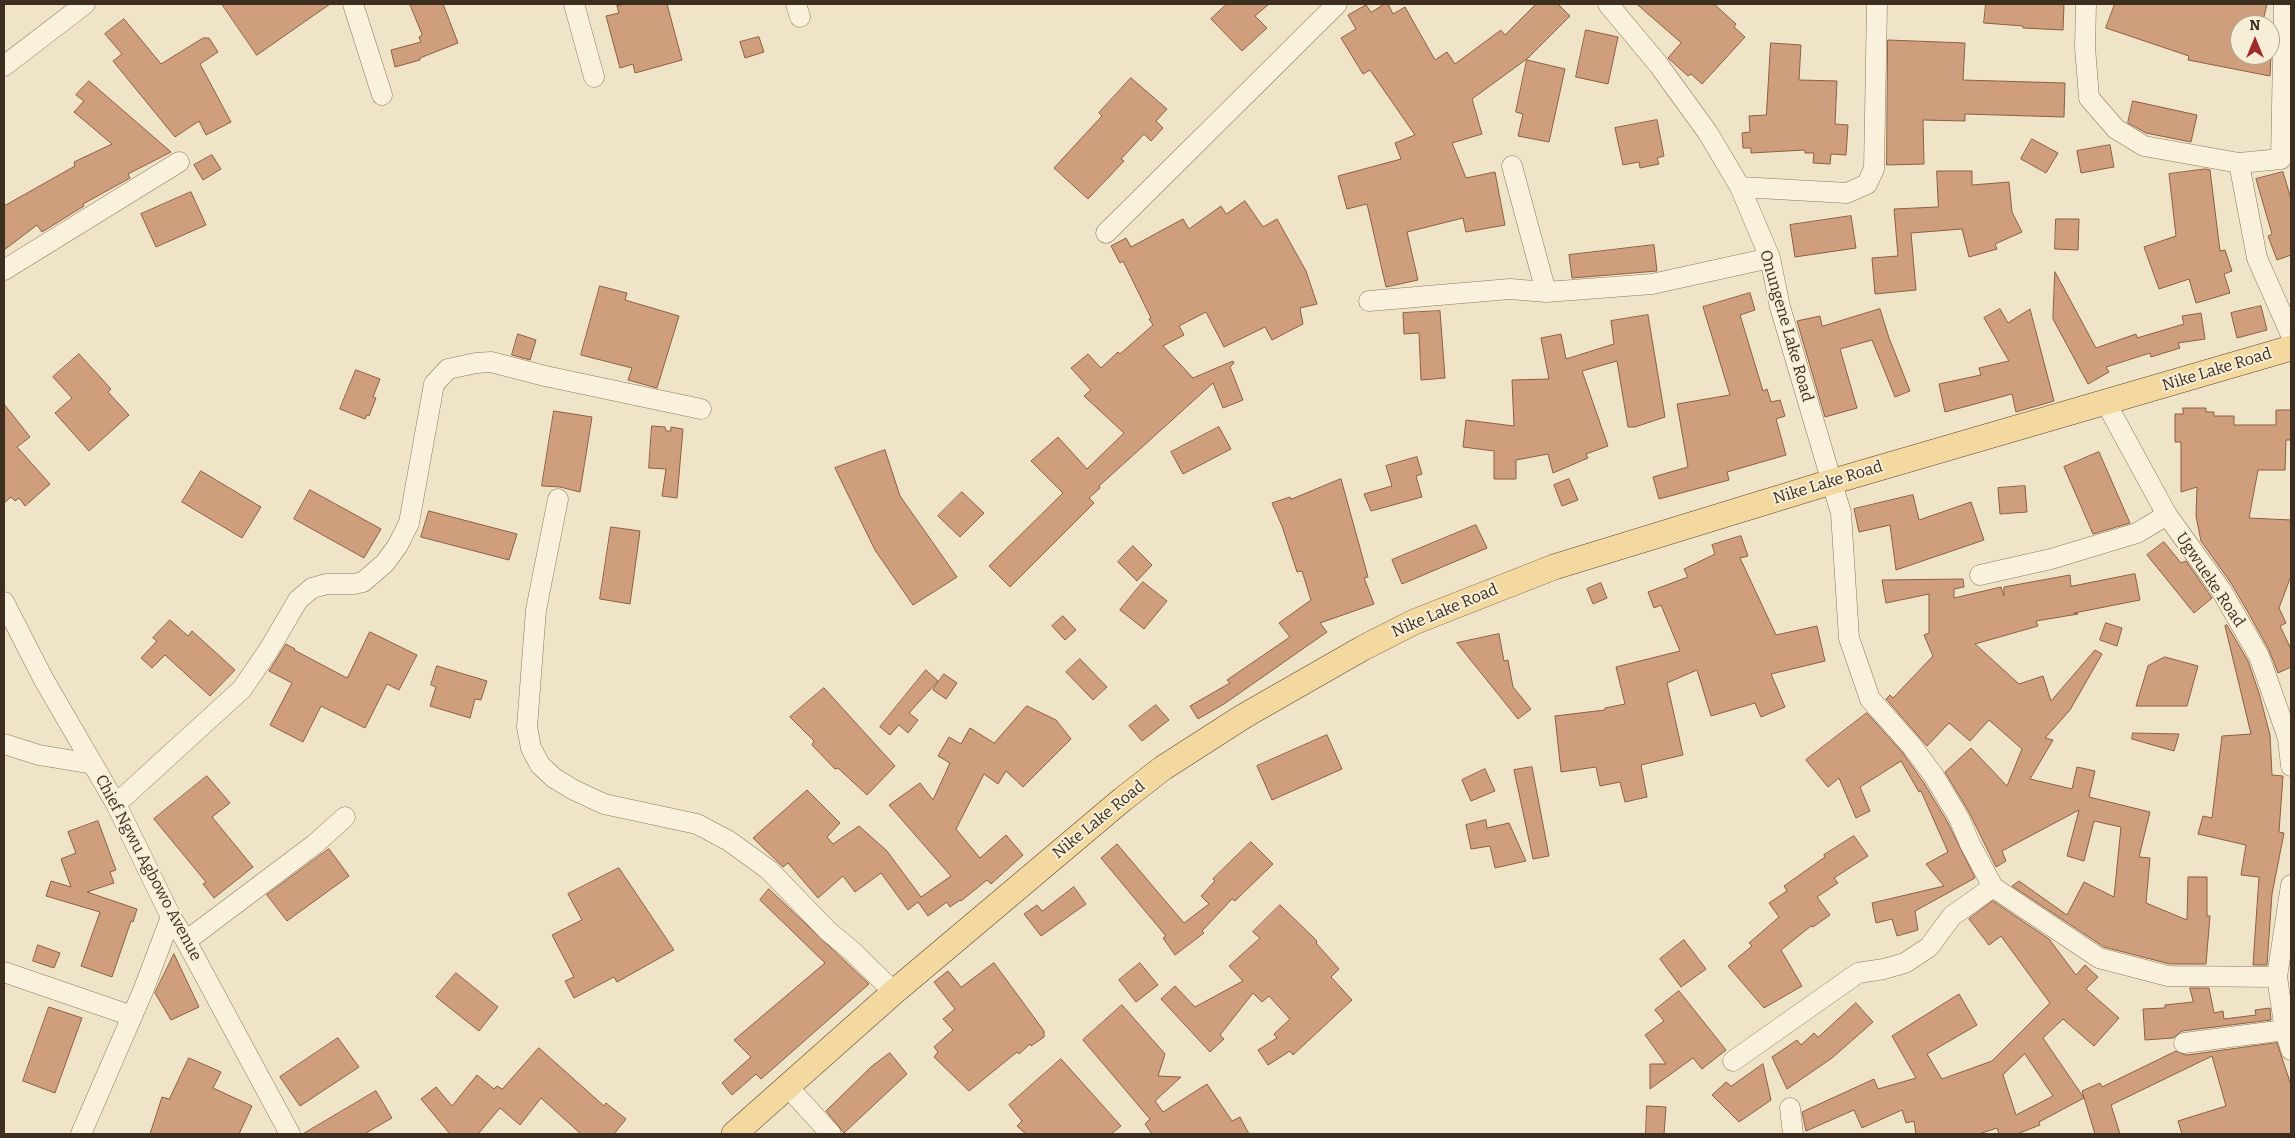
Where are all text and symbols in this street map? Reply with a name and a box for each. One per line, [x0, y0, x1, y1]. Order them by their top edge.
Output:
north arrow [2230, 15, 2280, 65]
text: N [2250, 17, 2260, 34]
street label: Onungene Lake Road [1755, 248, 1817, 404]
street label: Nike Lake Road [2160, 344, 2274, 396]
street label: Nike Lake Road [1771, 457, 1885, 509]
street label: Ugwueke Road [2171, 529, 2249, 631]
street label: Nike Lake Road [1389, 580, 1501, 642]
street label: Chief Ngwu Agbowo Avenue [91, 772, 205, 964]
street label: Nike Lake Road [1049, 777, 1149, 863]

